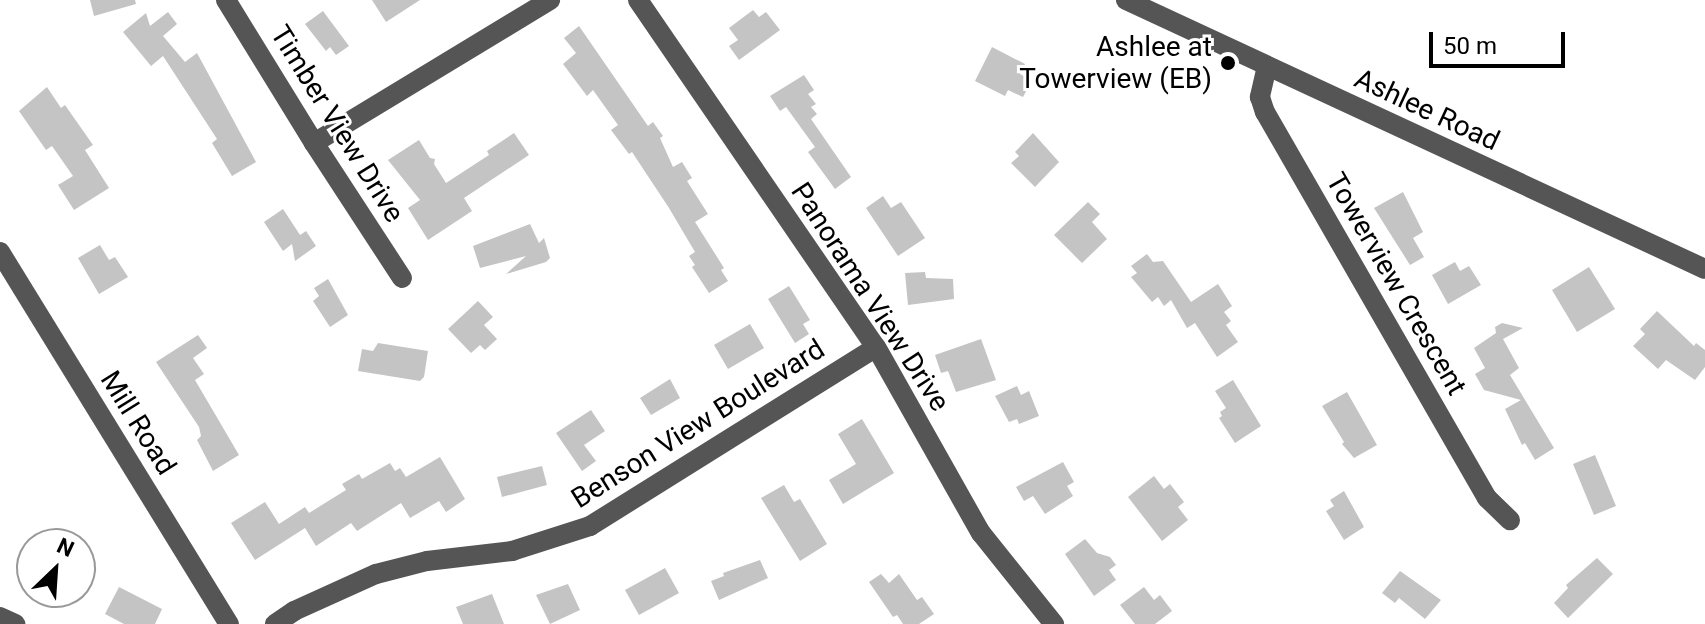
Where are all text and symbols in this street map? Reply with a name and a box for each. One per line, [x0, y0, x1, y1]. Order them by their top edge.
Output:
scale bar [1433, 16, 1569, 66]
street label: Timber View Drive [263, 20, 411, 228]
place label: Ashlee at Towerview (EB) [1019, 30, 1212, 96]
text: 50 m [1443, 32, 1497, 60]
marker: Ashlee at Towerview (EB) [1219, 54, 1237, 72]
street label: Ashlee Road [1349, 62, 1505, 158]
street label: Towerview Crescent [1319, 167, 1473, 401]
street label: Panorama View Drive [784, 177, 956, 417]
street label: Benson View Boulevard [565, 332, 831, 516]
street label: Mill Road [93, 365, 183, 481]
north arrow [16, 528, 96, 608]
text: N [53, 533, 78, 562]

